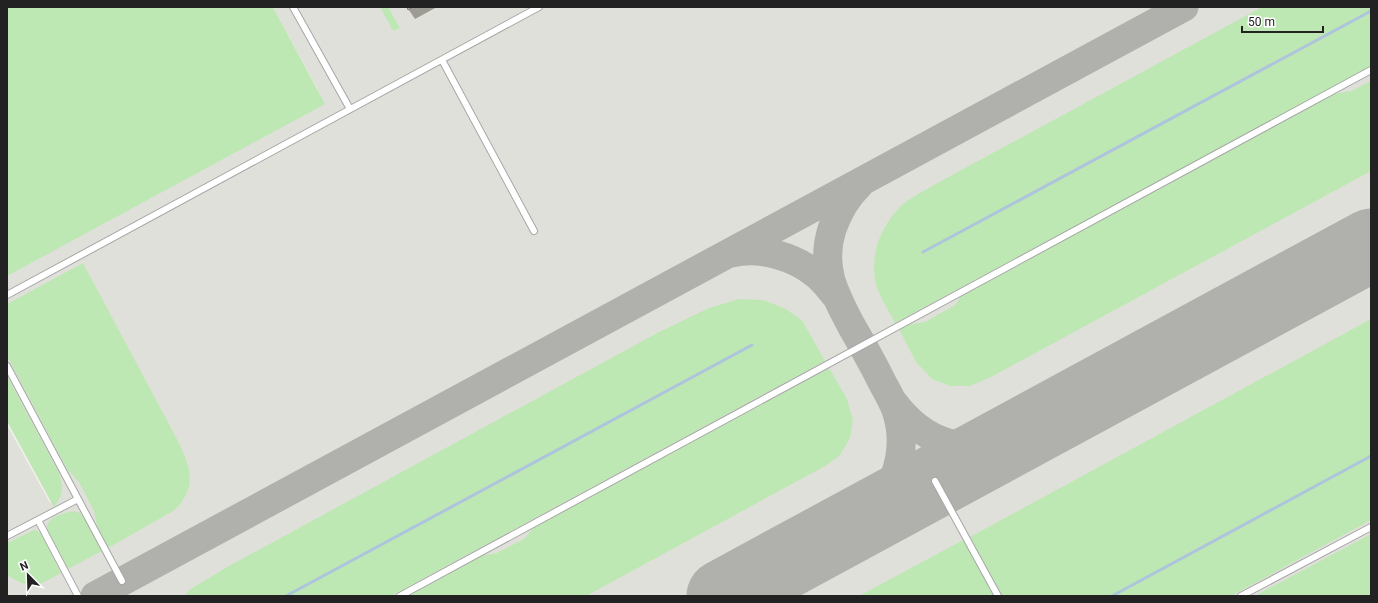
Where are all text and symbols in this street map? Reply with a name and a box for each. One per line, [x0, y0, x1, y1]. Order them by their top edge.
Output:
scale bar [1242, 8, 1323, 34]
text: 50 m [1248, 15, 1275, 29]
north arrow [8, 555, 48, 595]
text: N [18, 559, 31, 574]

